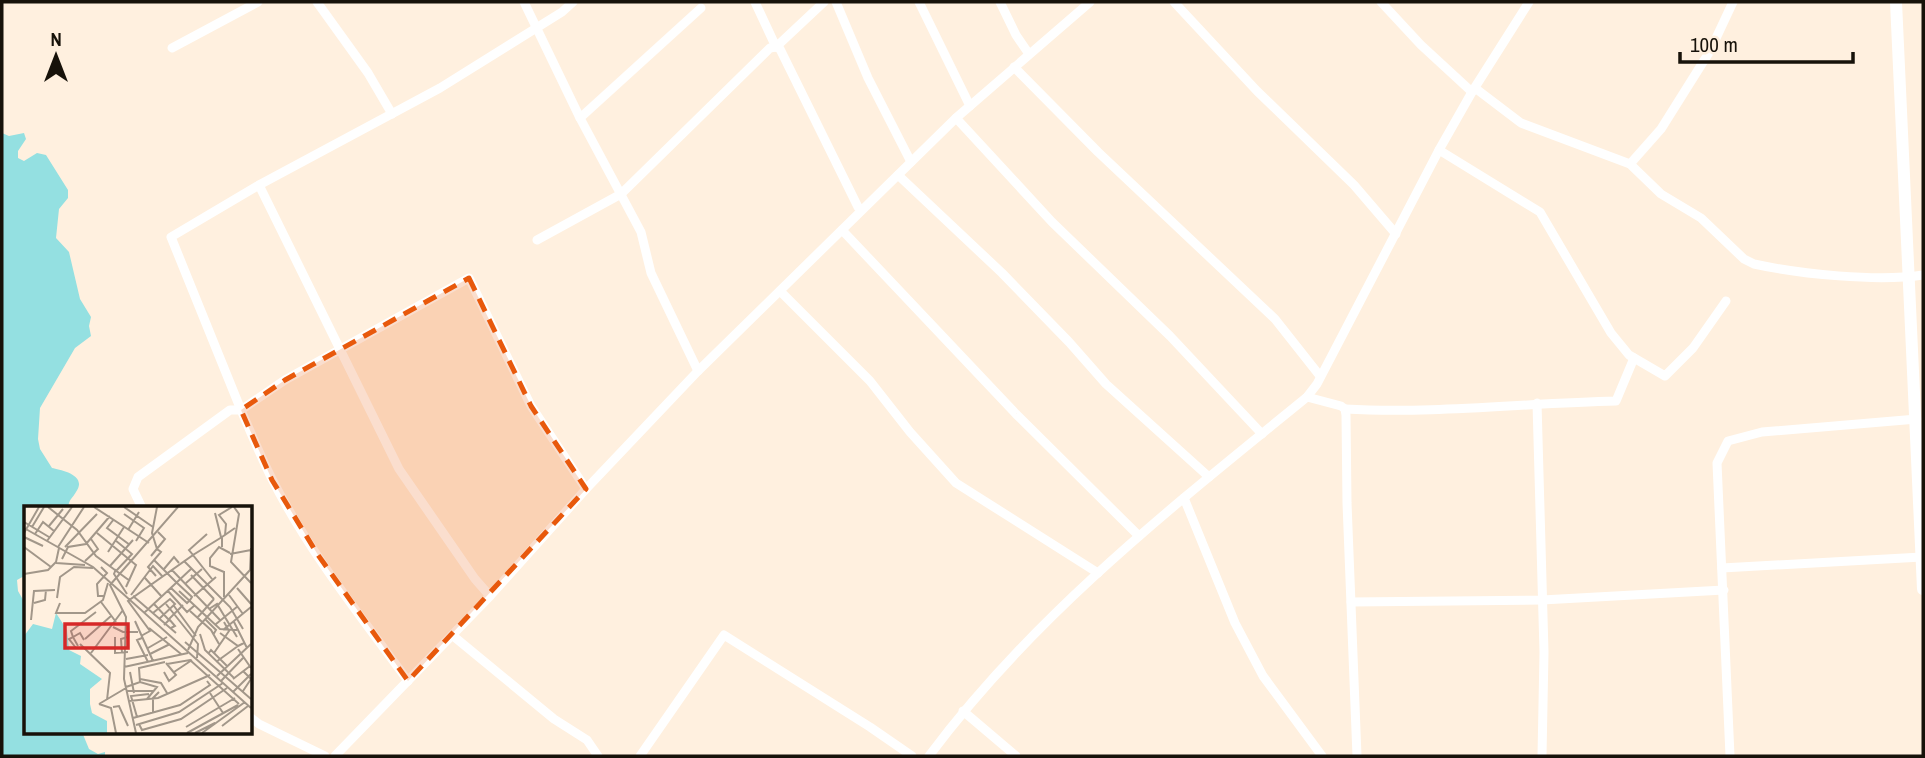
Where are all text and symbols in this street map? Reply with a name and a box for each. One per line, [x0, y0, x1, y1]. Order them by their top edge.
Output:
north arrow [21, 21, 91, 91]
scale bar [1680, 21, 1853, 65]
text: N [50, 26, 62, 52]
text: 100 m [1690, 30, 1738, 59]
inset map [24, 506, 252, 734]

